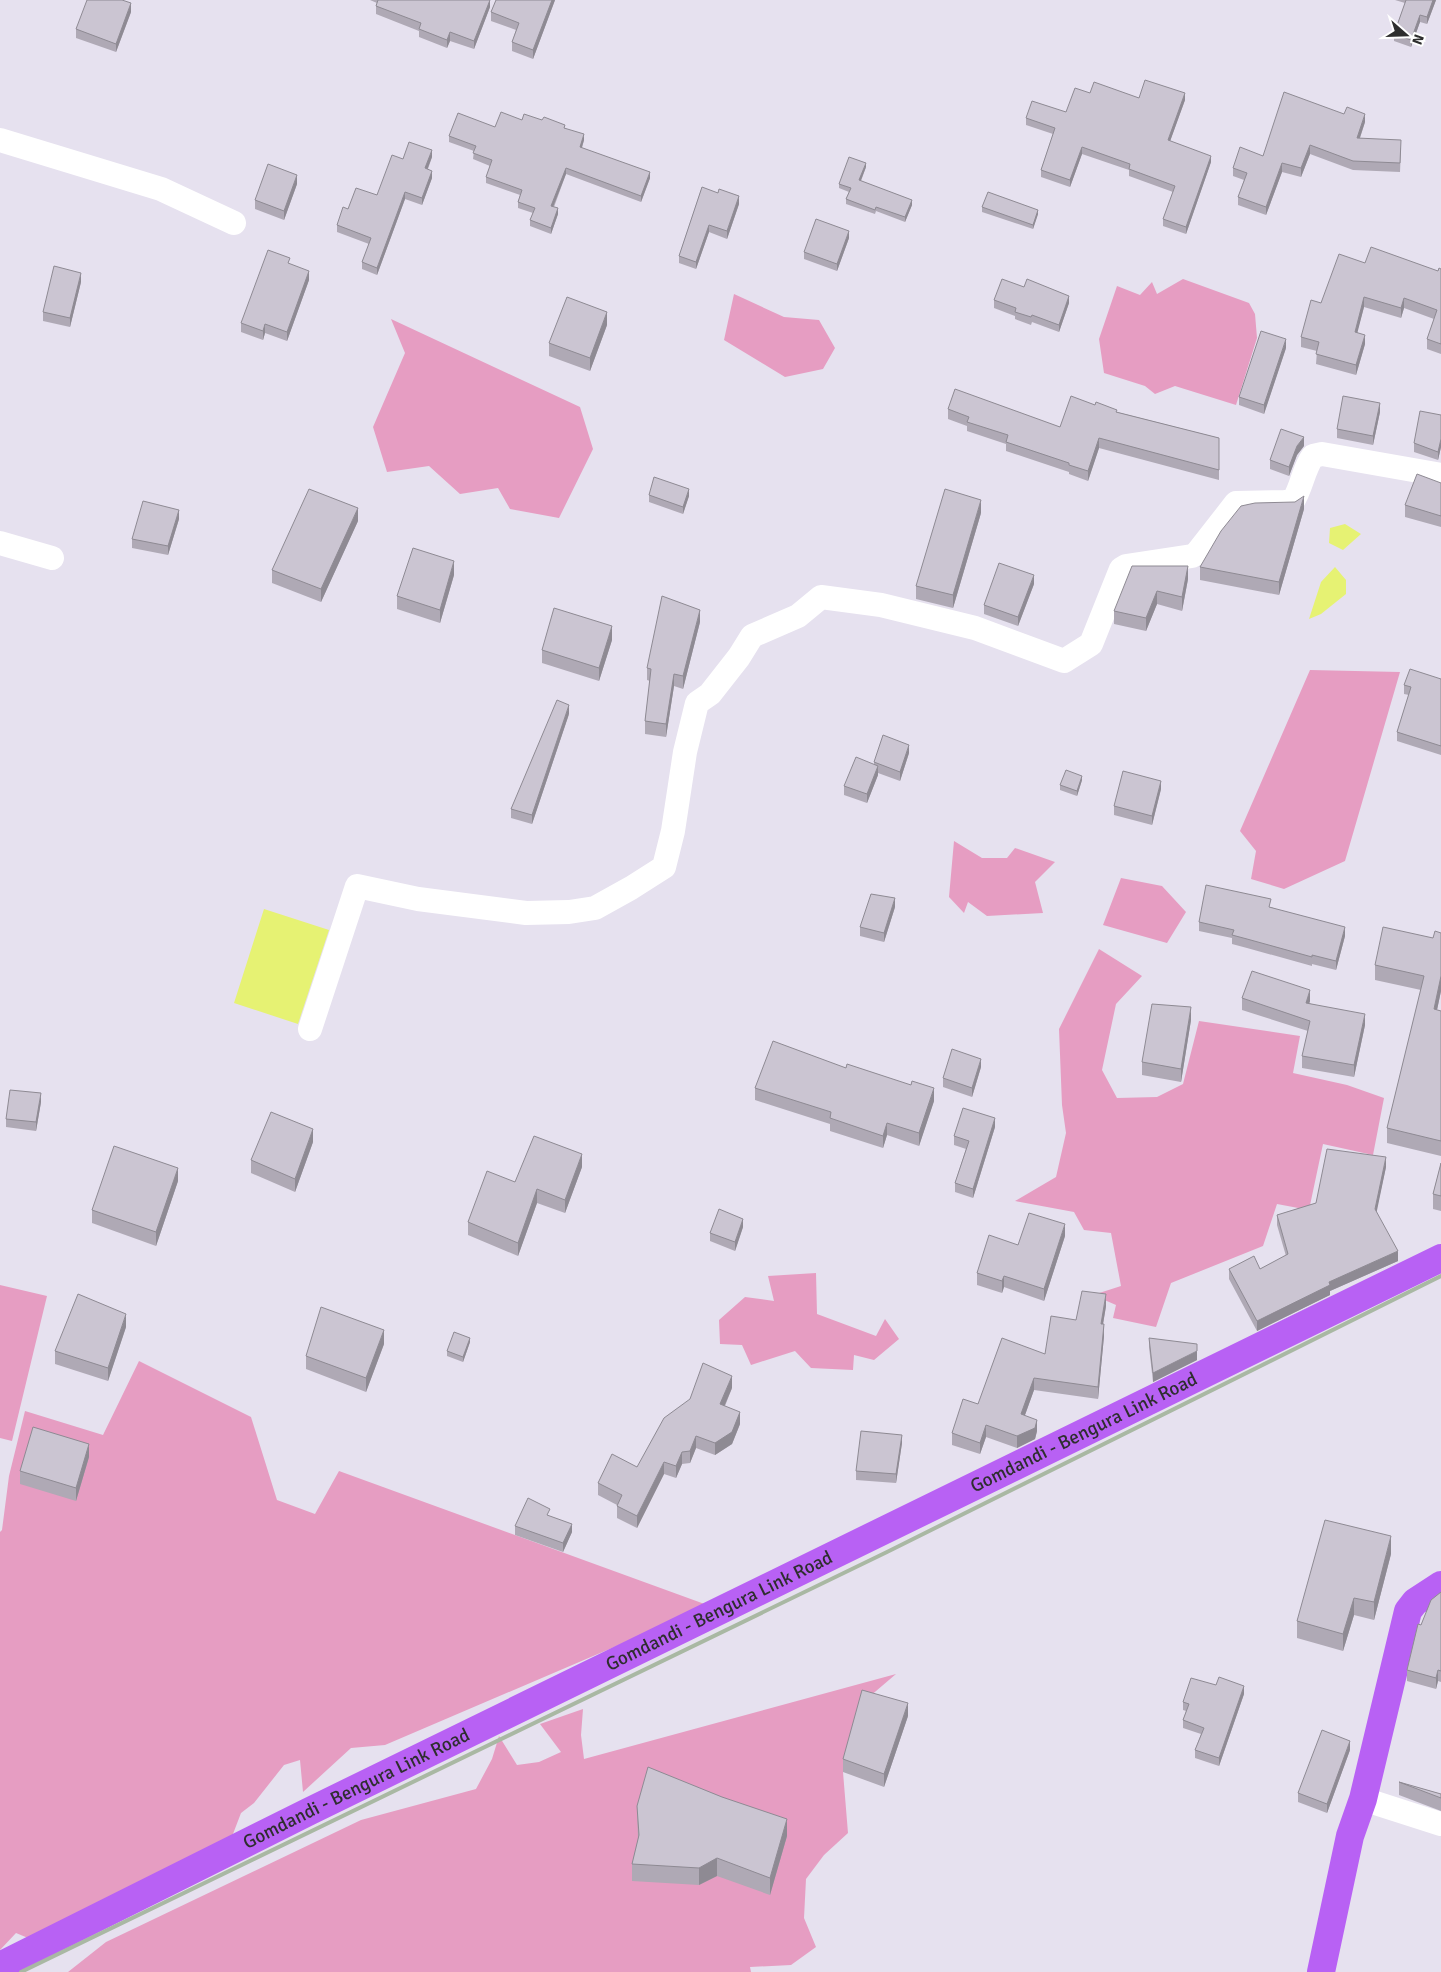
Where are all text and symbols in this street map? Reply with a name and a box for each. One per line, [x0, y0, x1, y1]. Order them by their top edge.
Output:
north arrow [1381, 10, 1431, 60]
text: N [1408, 32, 1427, 47]
street label: Gomdandi - Bengura Link Road [966, 1367, 1201, 1498]
street label: Gomdandi - Bengura Link Road [602, 1545, 837, 1677]
street label: Gomdandi - Bengura Link Road [239, 1723, 474, 1855]

